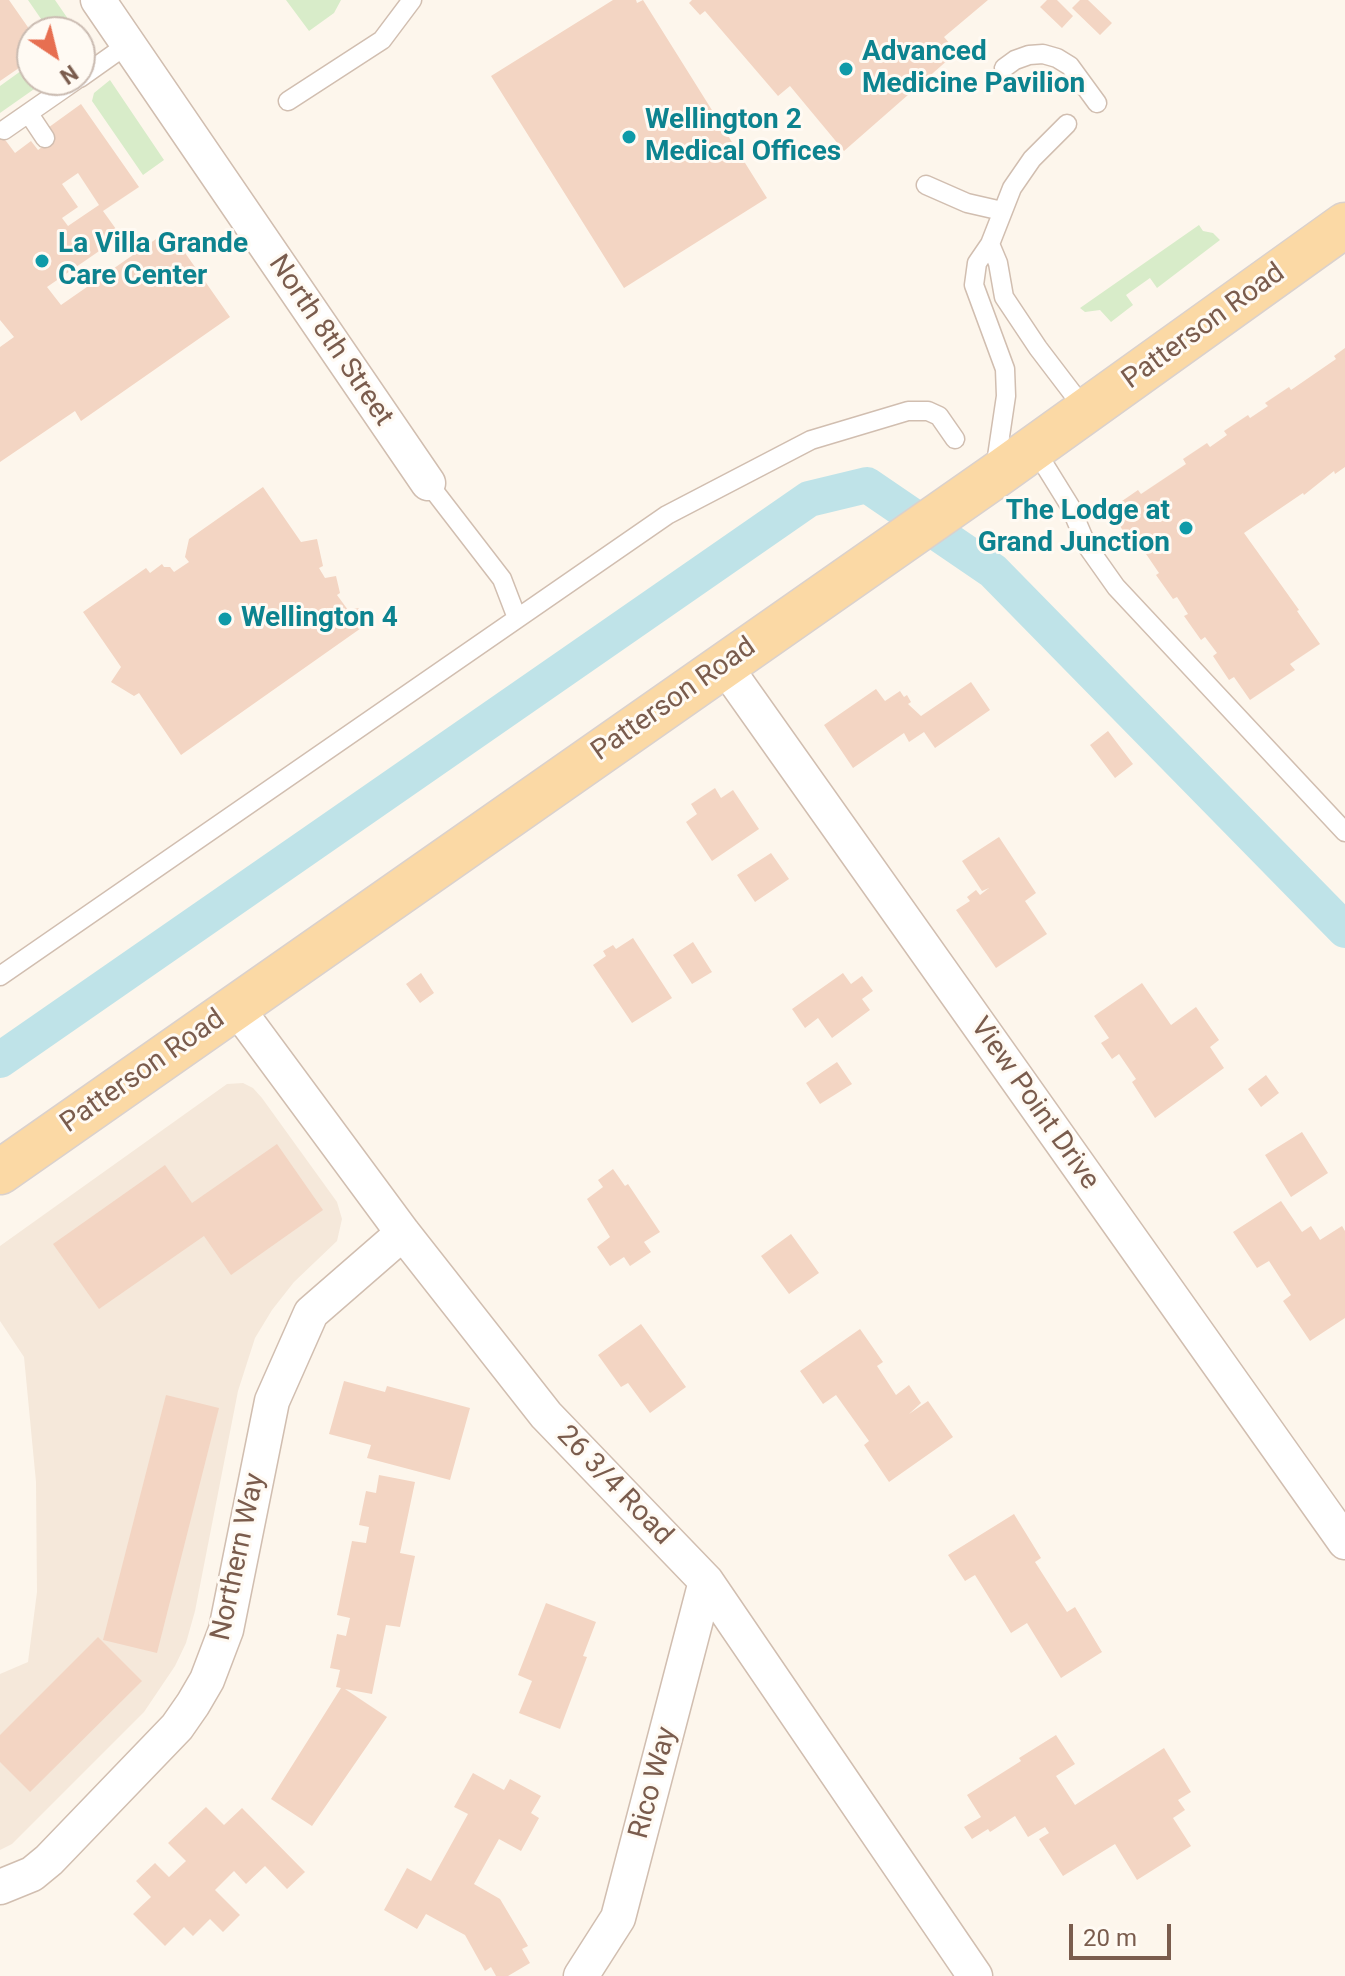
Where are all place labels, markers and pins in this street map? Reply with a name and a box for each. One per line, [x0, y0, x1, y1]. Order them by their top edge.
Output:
place label: Advanced Medicine Pavilion [862, 36, 1085, 102]
marker: Advanced Medicine Pavilion [837, 60, 855, 78]
place label: Wellington 2 Medical Offices [645, 104, 841, 170]
marker: Wellington 2 Medical Offices [620, 128, 638, 146]
place label: La Villa Grande Care Center [58, 228, 248, 294]
marker: La Villa Grande Care Center [33, 252, 51, 270]
place label: The Lodge at Grand Junction [978, 495, 1170, 561]
marker: The Lodge at Grand Junction [1177, 519, 1195, 537]
place label: Wellington 4 [241, 602, 398, 636]
marker: Wellington 4 [216, 610, 234, 628]

